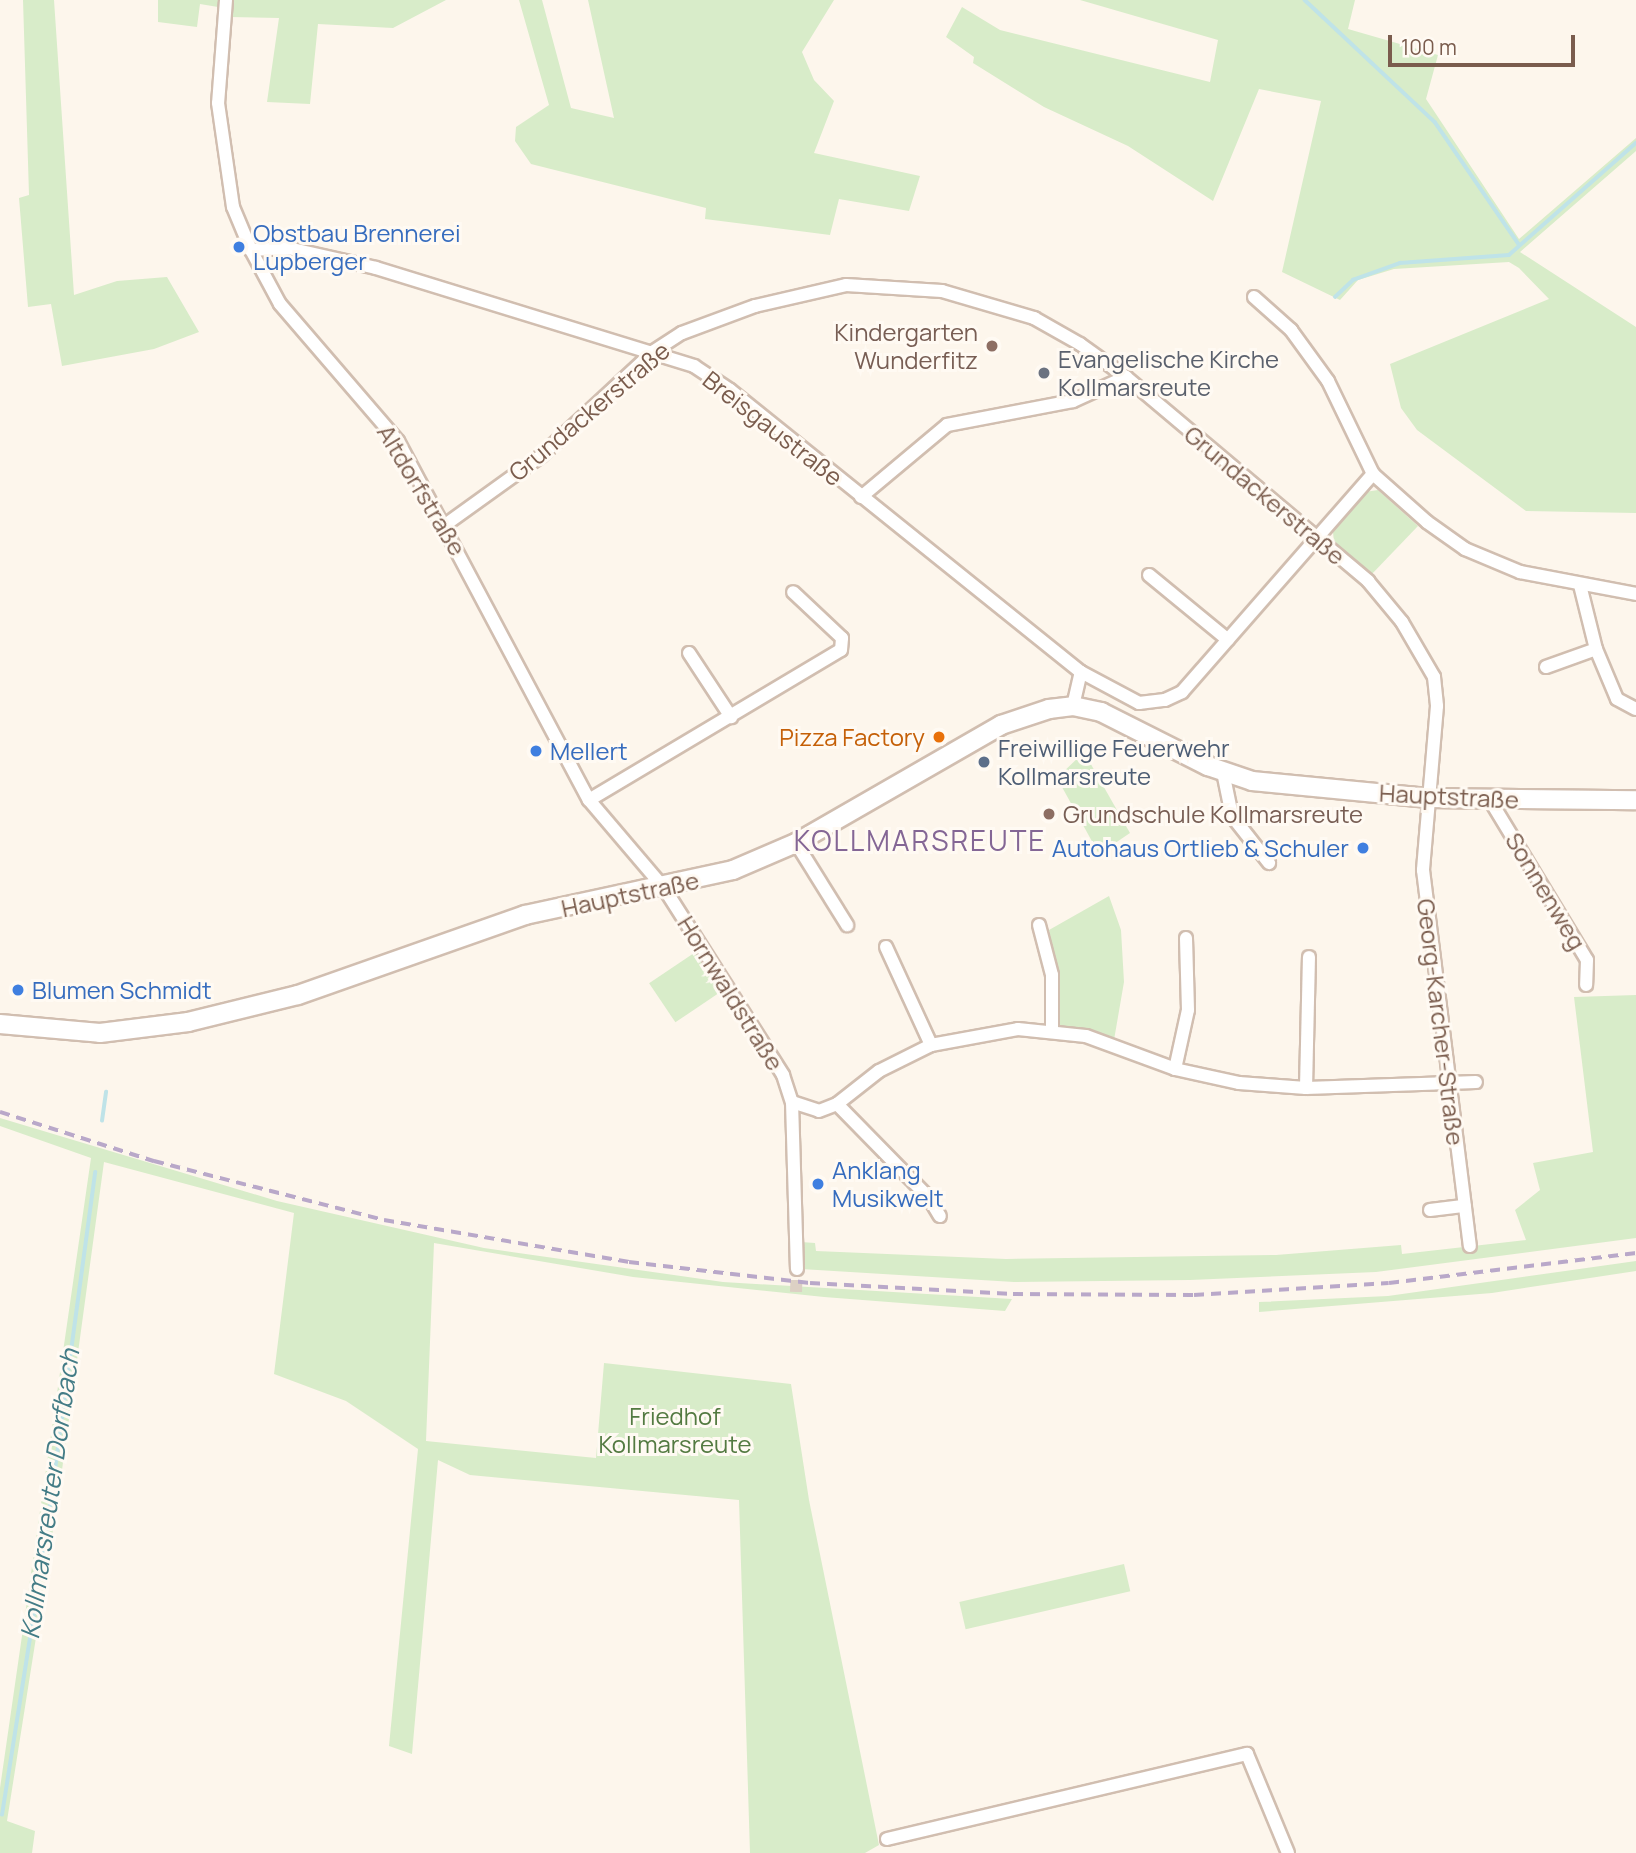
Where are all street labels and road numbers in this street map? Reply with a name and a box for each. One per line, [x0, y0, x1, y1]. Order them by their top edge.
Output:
street label: Grundackerstraße [503, 335, 675, 487]
street label: Breisgaustraße [697, 365, 849, 491]
street label: Altdorfstraße [372, 419, 472, 561]
street label: Grundackerstraße [1179, 419, 1351, 571]
street label: Hauptstraße [1378, 778, 1520, 814]
street label: Sonnenweg [1500, 827, 1592, 955]
street label: Hauptstraße [559, 865, 701, 923]
street label: Georg-Karcher-Straße [1412, 897, 1470, 1147]
street label: Hornwaldstraße [672, 911, 790, 1075]

